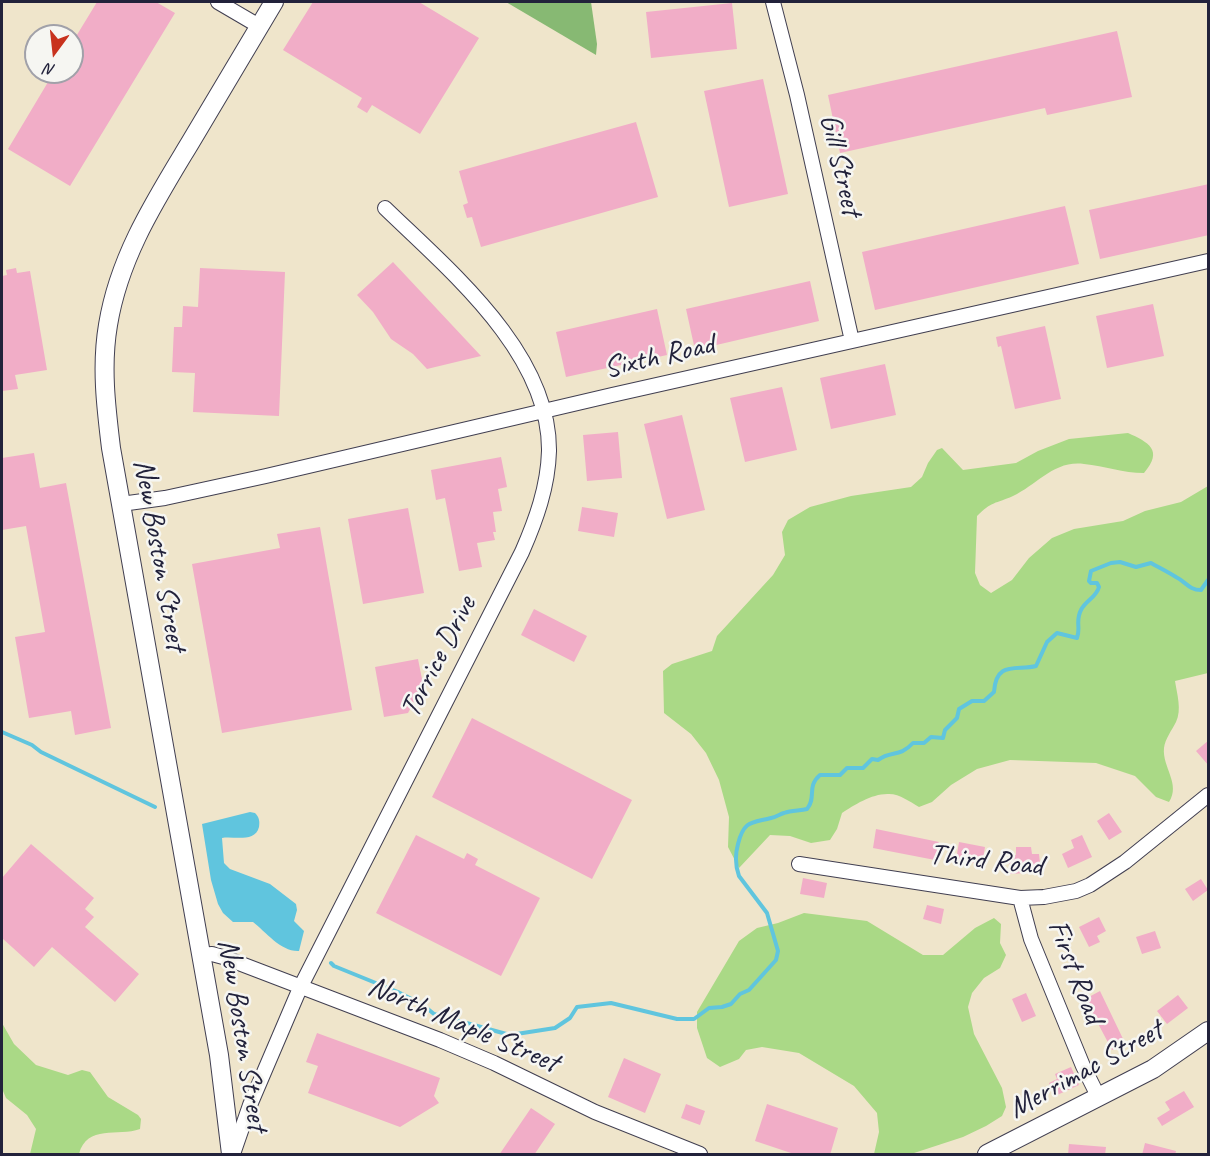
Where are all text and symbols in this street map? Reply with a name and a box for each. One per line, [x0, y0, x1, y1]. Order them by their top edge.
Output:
north arrow [24, 24, 84, 84]
text: N [42, 59, 57, 80]
street label: Gill Street [811, 111, 869, 219]
street label: Sixth Road [600, 327, 718, 387]
street label: New Boston Street [124, 456, 194, 654]
street label: Torrice Drive [393, 591, 485, 723]
street label: Third Road [927, 837, 1045, 885]
street label: First Road [1039, 915, 1111, 1029]
street label: New Boston Street [209, 936, 275, 1134]
street label: North Maple Street [362, 969, 564, 1081]
street label: Merrimac Street [1003, 1013, 1169, 1127]

